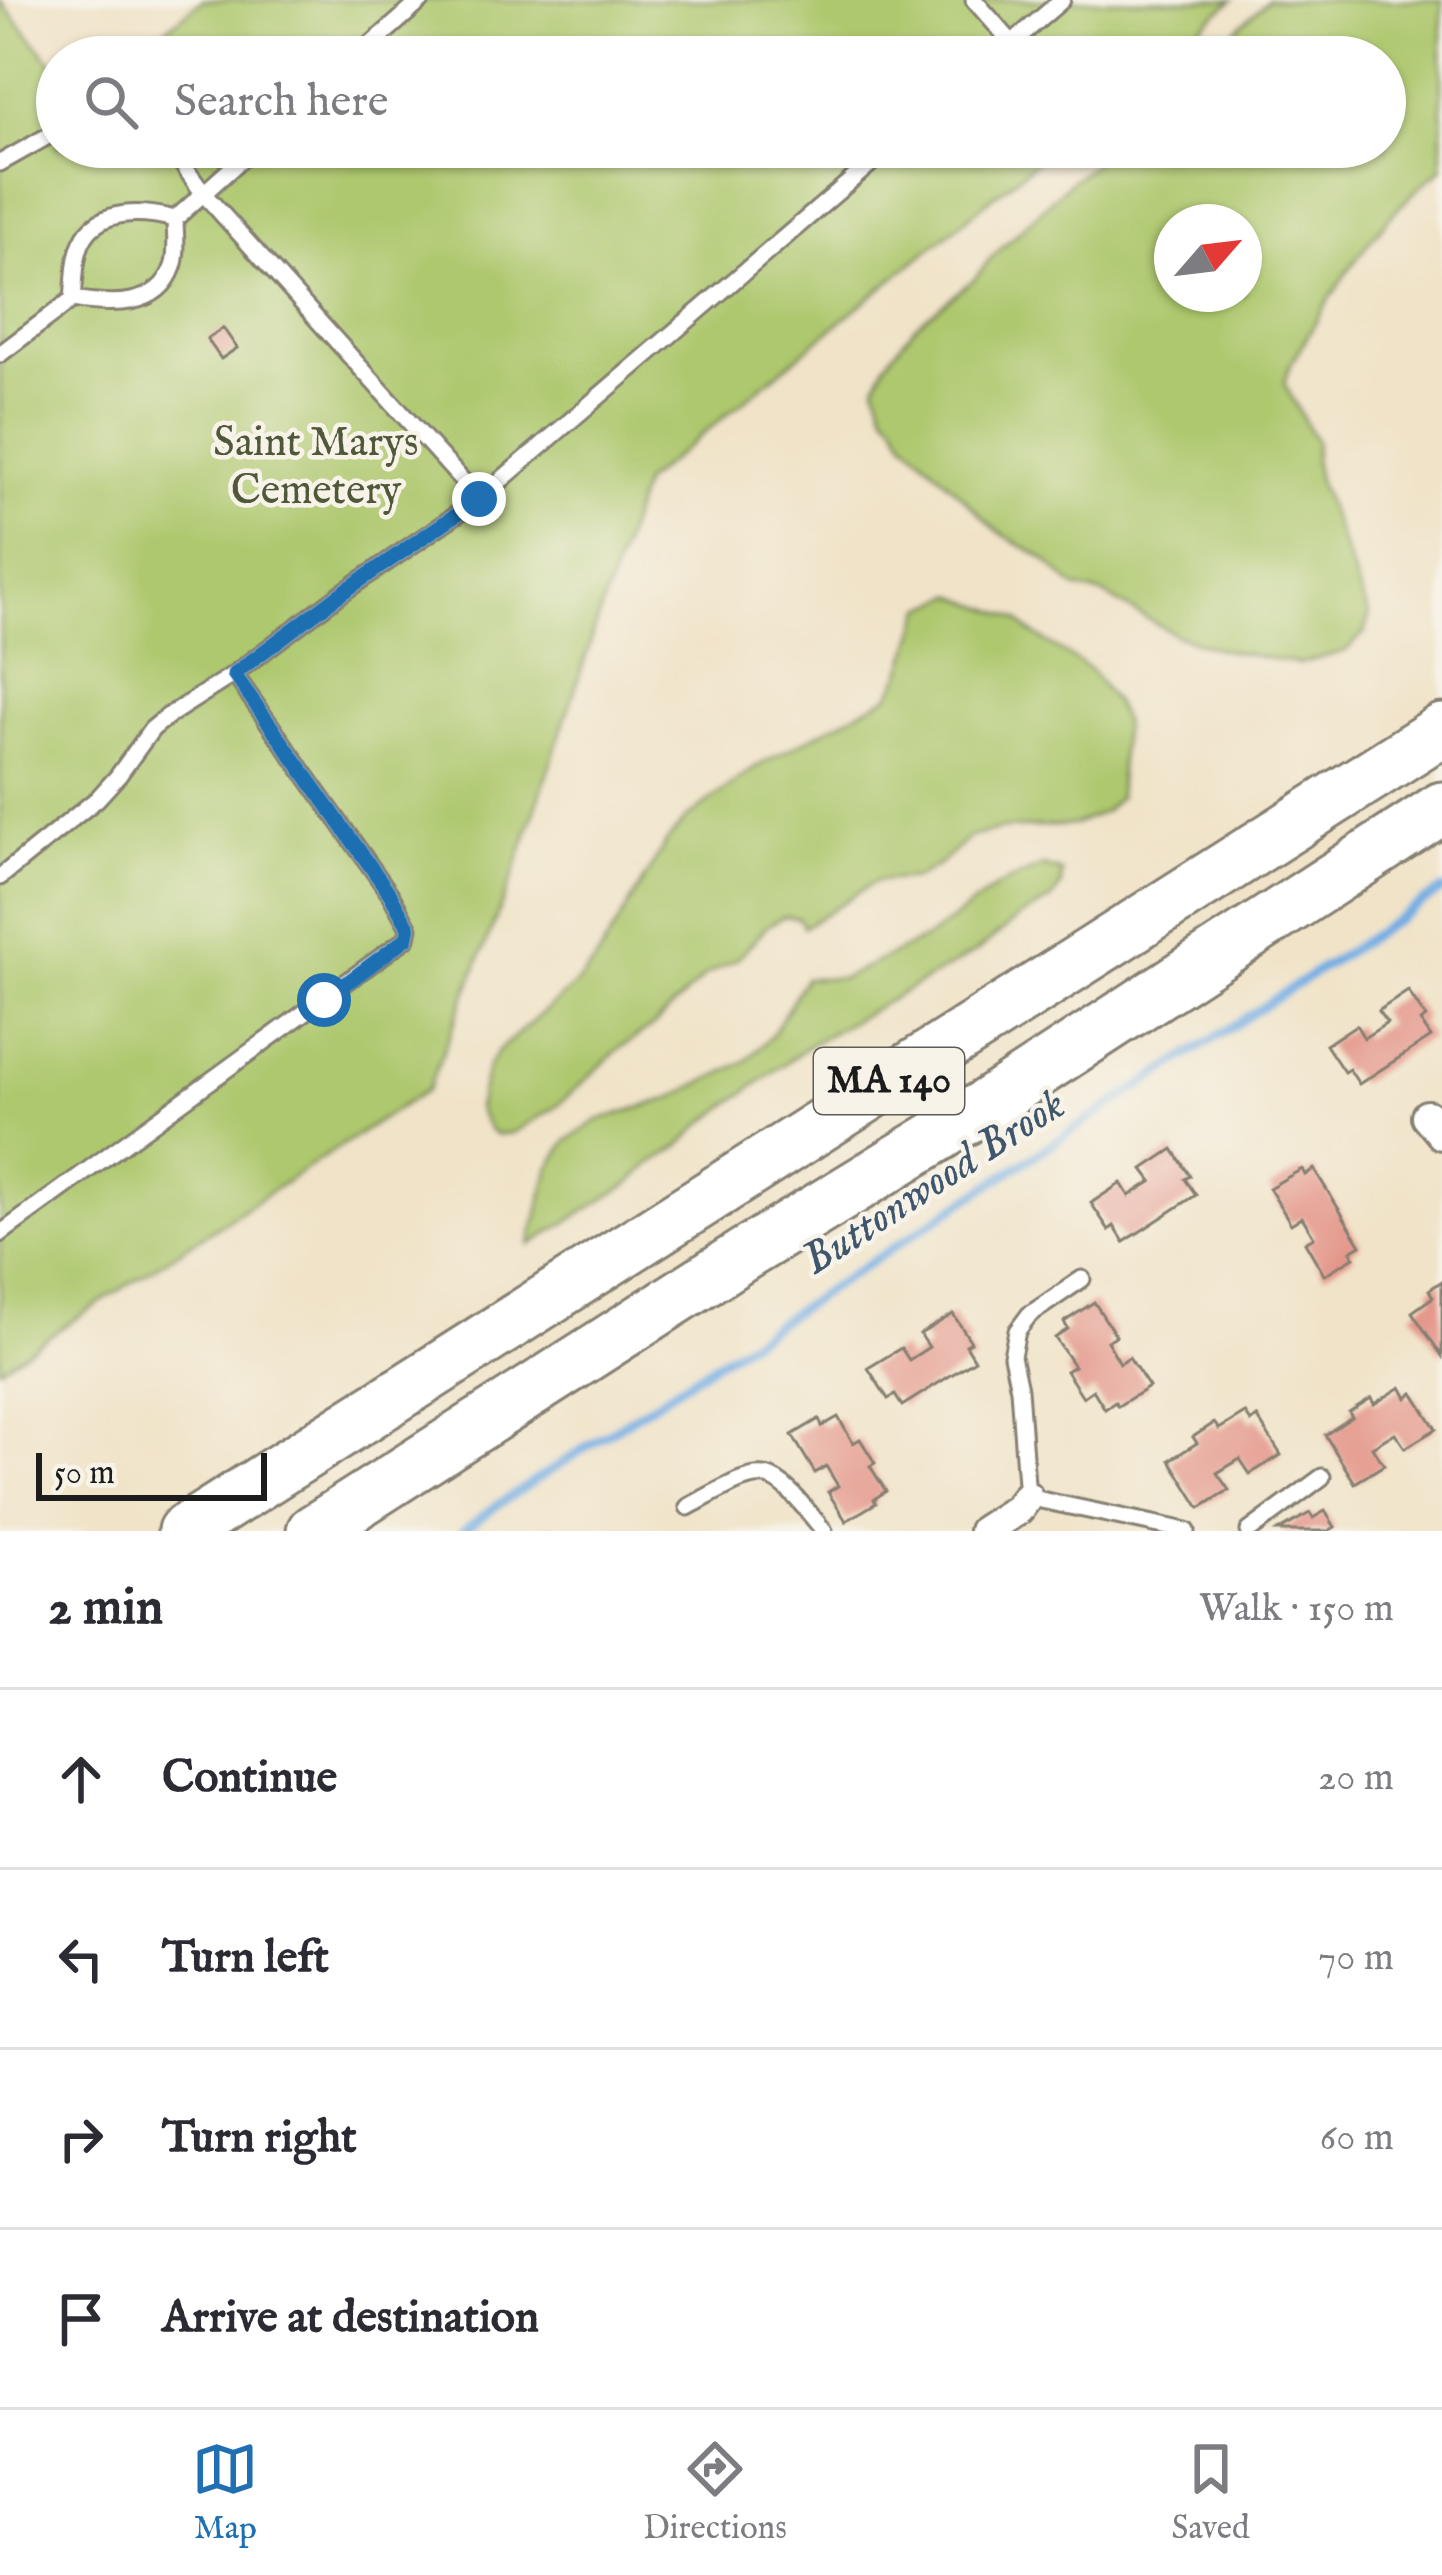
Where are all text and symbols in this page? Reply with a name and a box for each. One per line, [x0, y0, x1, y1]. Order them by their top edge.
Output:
search box [36, 36, 1406, 168]
icon: search [78, 69, 144, 135]
text: Search here [174, 74, 388, 131]
north arrow [1154, 204, 1262, 312]
park label: Saint Marys Cemetery [213, 417, 419, 518]
route end [452, 472, 506, 526]
route start [297, 973, 351, 1027]
road number: MA 140 [814, 1048, 964, 1114]
water label: Buttonwood Brook [792, 1077, 1076, 1289]
scale bar [36, 1447, 267, 1500]
text: 50 m [54, 1453, 115, 1495]
text: 2 min [48, 1577, 163, 1642]
text: Walk · 150 m [1199, 1585, 1394, 1634]
icon: ahead [48, 1746, 114, 1812]
text: Continue [162, 1750, 337, 1807]
text: 20 m [1318, 1754, 1394, 1803]
icon: left [48, 1926, 114, 1992]
text: Turn left [162, 1930, 329, 1987]
text: 70 m [1318, 1934, 1394, 1983]
icon: right [48, 2106, 114, 2172]
text: Turn right [162, 2110, 357, 2167]
text: 60 m [1320, 2114, 1394, 2163]
icon: arrive [48, 2286, 114, 2352]
text: Arrive at destination [162, 2290, 539, 2347]
tab: Map [192, 2436, 258, 2550]
tab: Directions [643, 2436, 787, 2550]
tab: Saved [1172, 2436, 1250, 2550]

